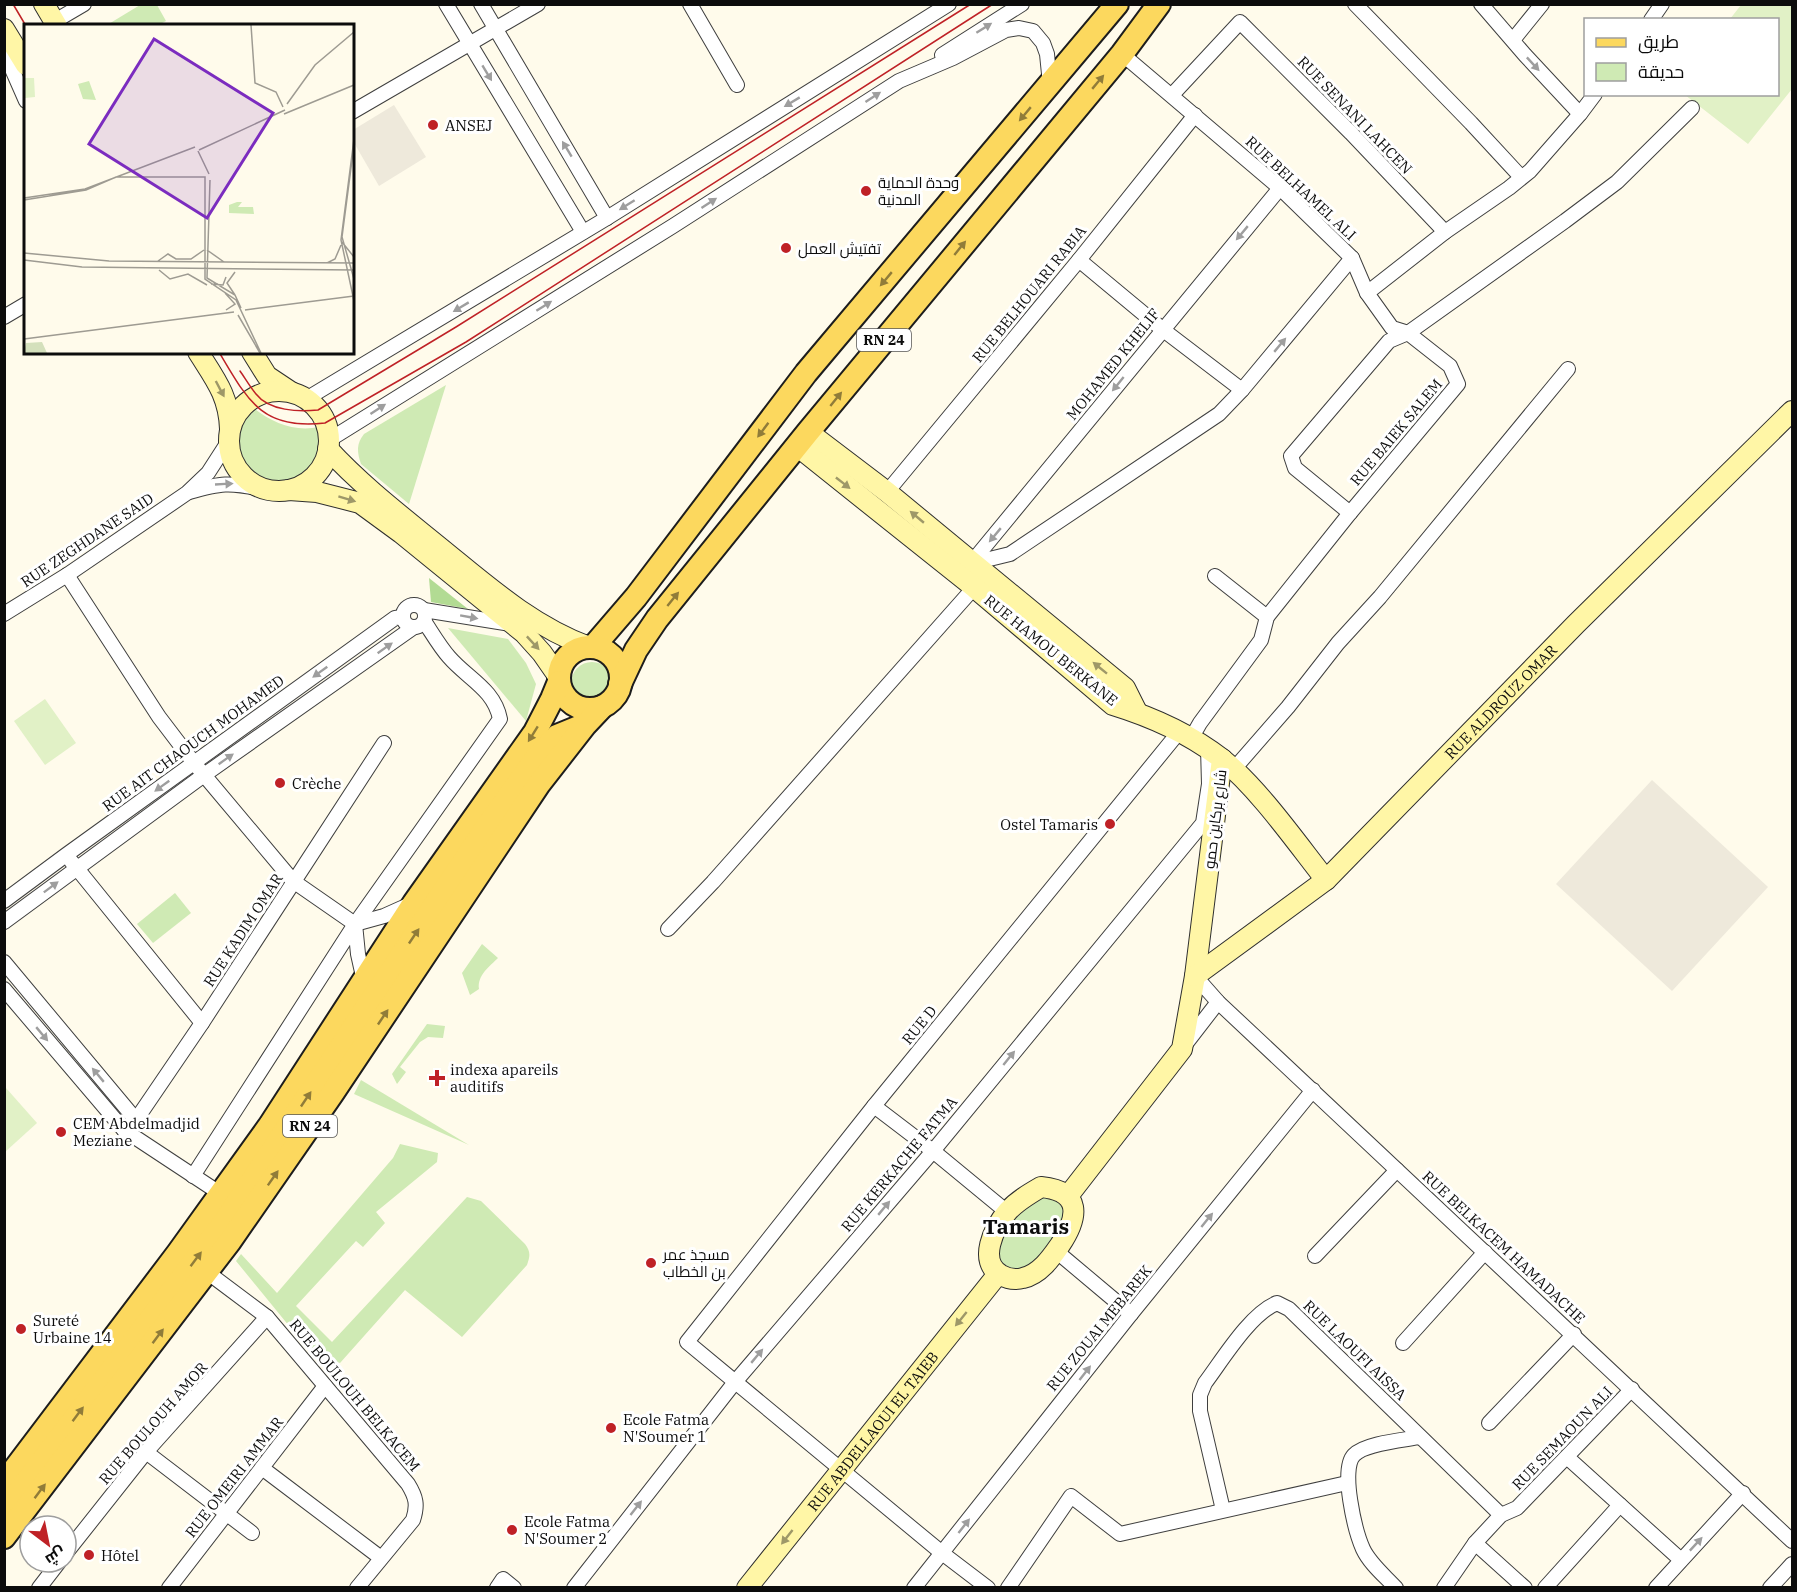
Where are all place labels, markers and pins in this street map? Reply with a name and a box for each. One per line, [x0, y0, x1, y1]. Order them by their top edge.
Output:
place label: ANSEJ [445, 116, 492, 135]
marker: ANSEJ [426, 118, 440, 132]
place label: وحدة الحماية المدنية [878, 173, 959, 209]
marker: وحدة الحماية المدنية [859, 184, 873, 198]
place label: تفتيش العمل [798, 239, 881, 259]
marker: تفتيش العمل [779, 241, 793, 255]
place label: Crèche [292, 774, 341, 793]
marker: Crèche [273, 776, 287, 790]
place label: Ostel Tamaris [1000, 815, 1098, 834]
marker: Ostel Tamaris [1103, 817, 1117, 831]
place label: indexa apareils auditifs [450, 1060, 558, 1096]
marker: indexa apareils auditifs [428, 1069, 446, 1087]
place label: CEM Abdelmadjid Meziane [73, 1114, 200, 1150]
marker: CEM Abdelmadjid Meziane [54, 1125, 68, 1139]
place label: مسجذ عمر بن الخطاب [662, 1245, 730, 1282]
marker: مسجذ عمر بن الخطاب [644, 1256, 658, 1270]
place label: Sureté Urbaine 14 [33, 1311, 112, 1347]
marker: Sureté Urbaine 14 [14, 1322, 28, 1336]
place label: Ecole Fatma N'Soumer 1 [623, 1410, 709, 1446]
marker: Ecole Fatma N'Soumer 1 [604, 1421, 618, 1435]
place label: Ecole Fatma N'Soumer 2 [524, 1512, 610, 1548]
marker: Ecole Fatma N'Soumer 2 [505, 1523, 519, 1537]
place label: Hôtel [101, 1546, 139, 1565]
marker: Hôtel [82, 1548, 96, 1562]

